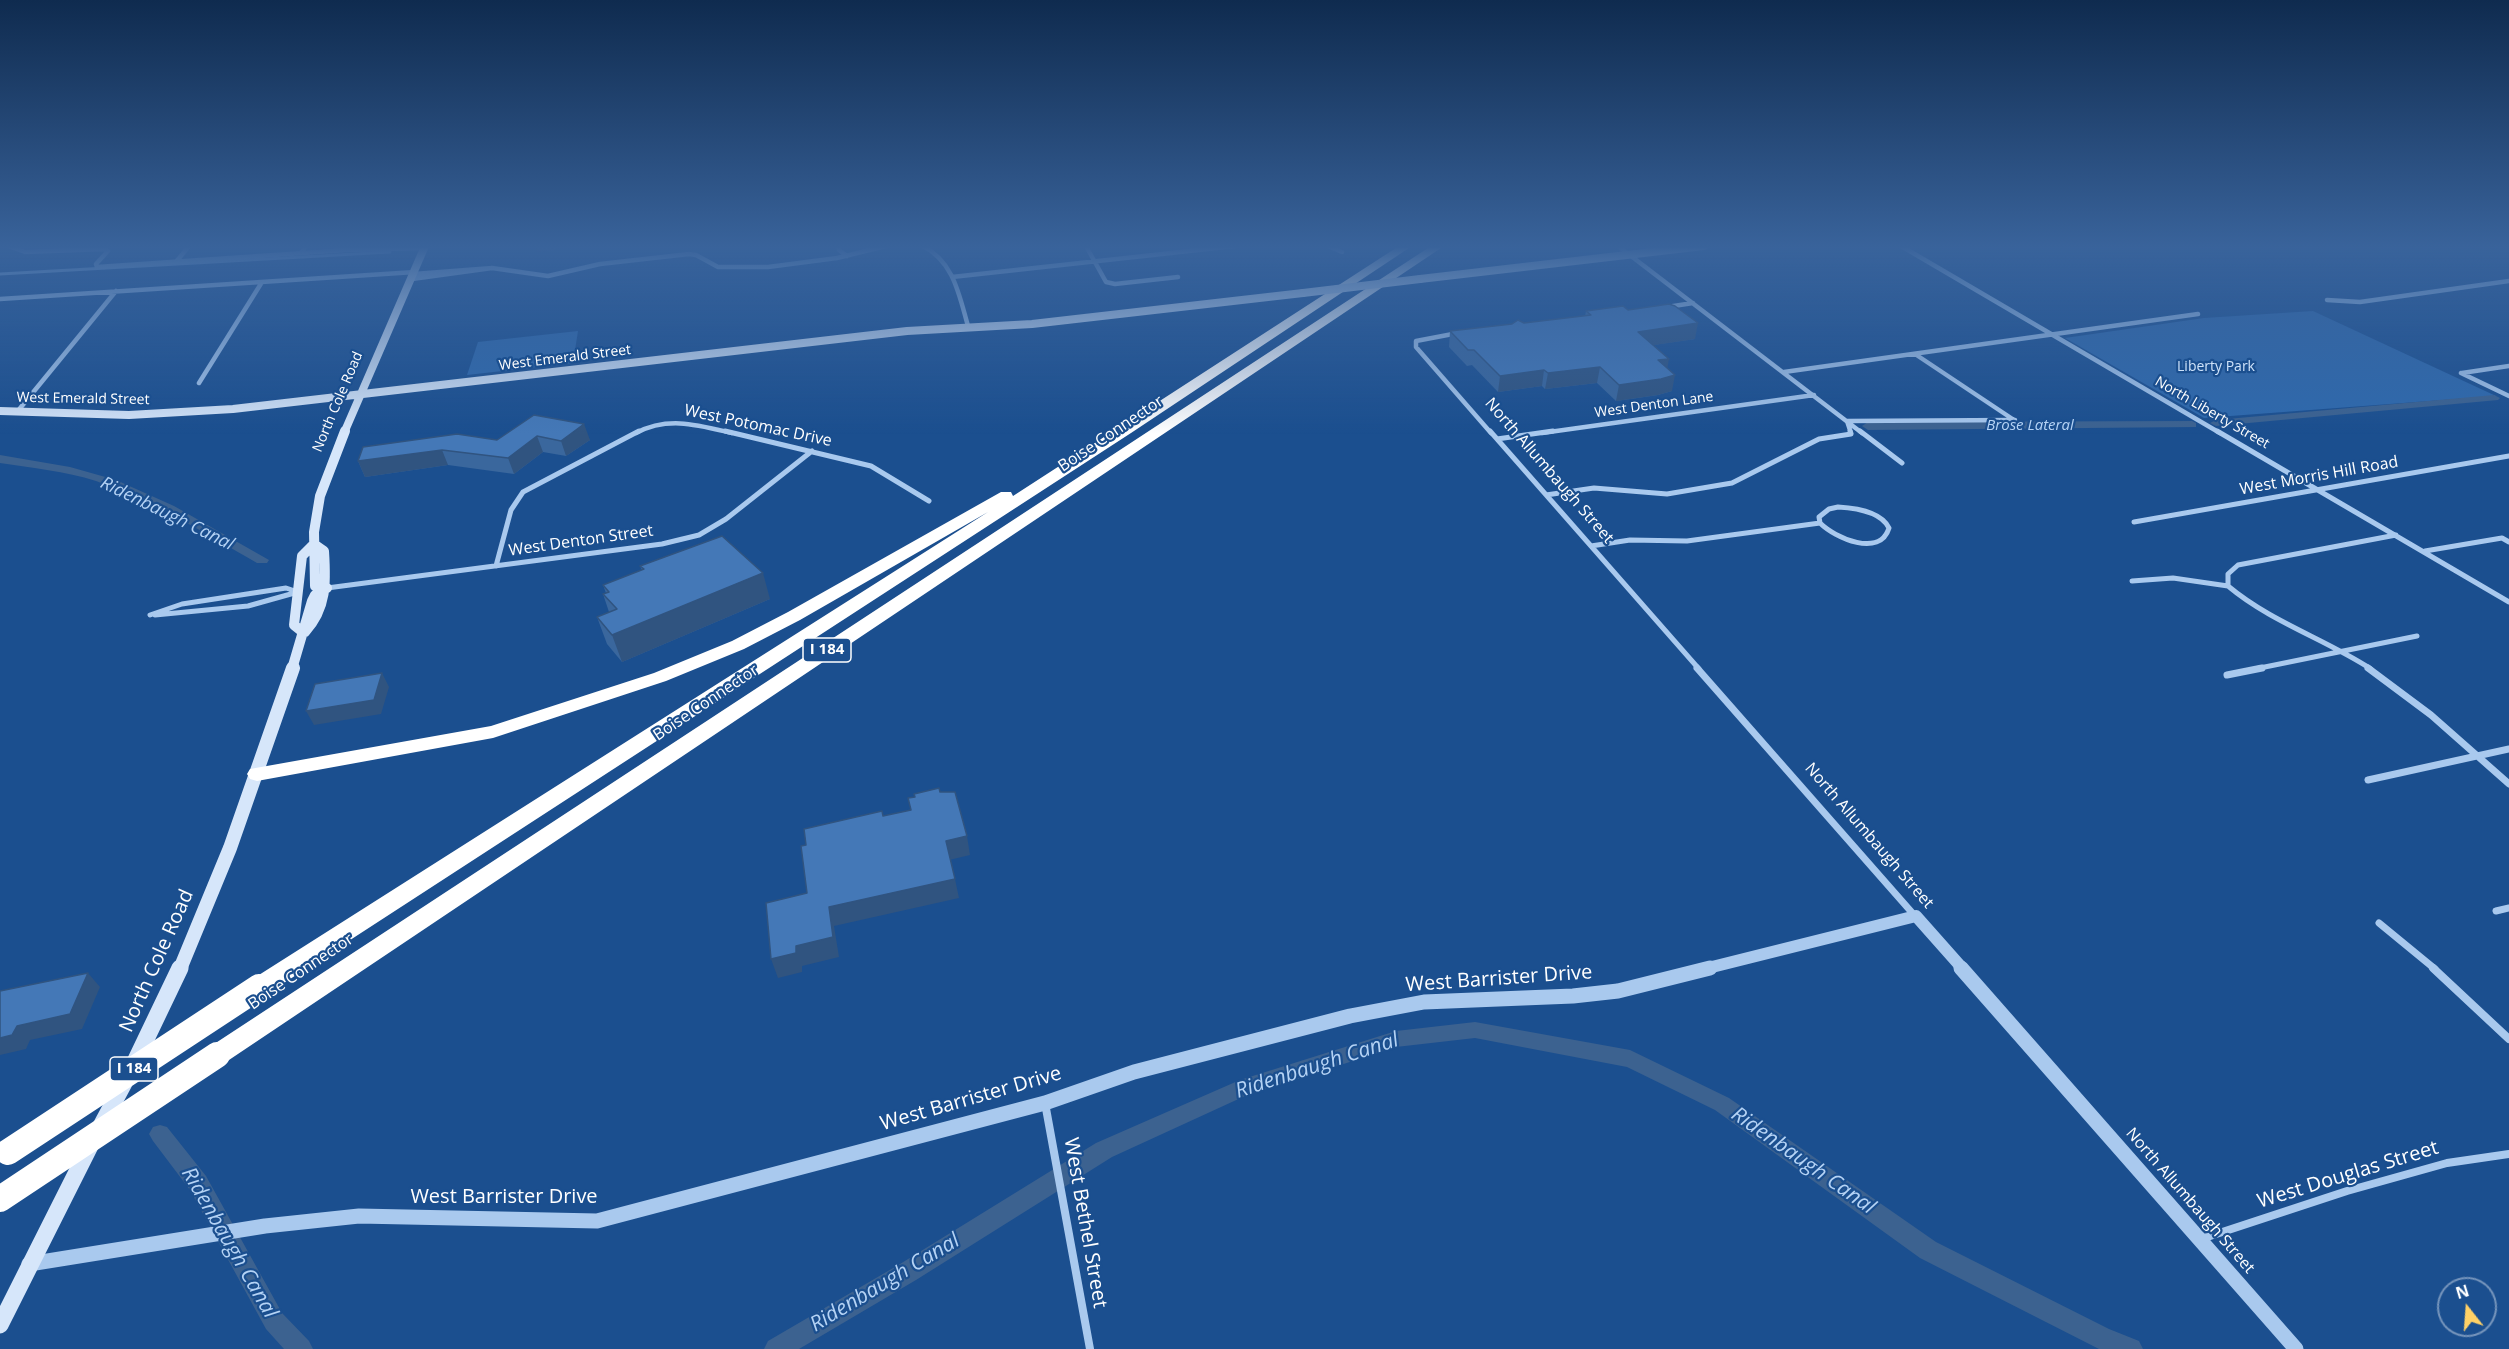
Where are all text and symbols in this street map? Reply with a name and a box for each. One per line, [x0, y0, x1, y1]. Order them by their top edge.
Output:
street label: West Emerald Street [498, 342, 632, 374]
street label: North Cole Road [309, 349, 367, 455]
park label: Liberty Park [2177, 359, 2255, 375]
street label: North Liberty Street [2152, 373, 2272, 453]
street label: West Denton Lane [1593, 388, 1715, 422]
street label: West Emerald Street [16, 389, 150, 409]
street label: Boise Connector [1055, 392, 1167, 476]
street label: North Allumbaugh Street [1481, 394, 1617, 548]
street label: West Potomac Drive [682, 401, 834, 451]
water label: Brose Lateral [1986, 417, 2074, 435]
street label: West Morris Hill Road [2238, 453, 2400, 499]
water label: Ridenbaugh Canal [97, 472, 237, 556]
street label: West Denton Street [508, 521, 654, 561]
road number: I 184 [803, 638, 851, 662]
street label: Boise Connector [650, 661, 762, 745]
street label: North Allumbaugh Street [1801, 759, 1937, 913]
street label: North Cole Road [115, 886, 199, 1036]
street label: Boise Connector [245, 930, 357, 1014]
street label: West Barrister Drive [1405, 961, 1593, 997]
water label: Ridenbaugh Canal [1232, 1028, 1402, 1104]
road number: I 184 [110, 1057, 158, 1081]
street label: West Barrister Drive [878, 1062, 1064, 1136]
water label: Ridenbaugh Canal [1726, 1102, 1880, 1220]
street label: North Allumbaugh Street [2122, 1124, 2258, 1278]
street label: West Bethel Street [1058, 1136, 1112, 1310]
street label: West Douglas Street [2255, 1136, 2441, 1214]
water label: Ridenbaugh Canal [176, 1163, 282, 1323]
street label: West Barrister Drive [410, 1185, 598, 1209]
water label: Ridenbaugh Canal [806, 1228, 964, 1338]
north arrow [2437, 1277, 2497, 1337]
text: N [2453, 1279, 2472, 1304]

